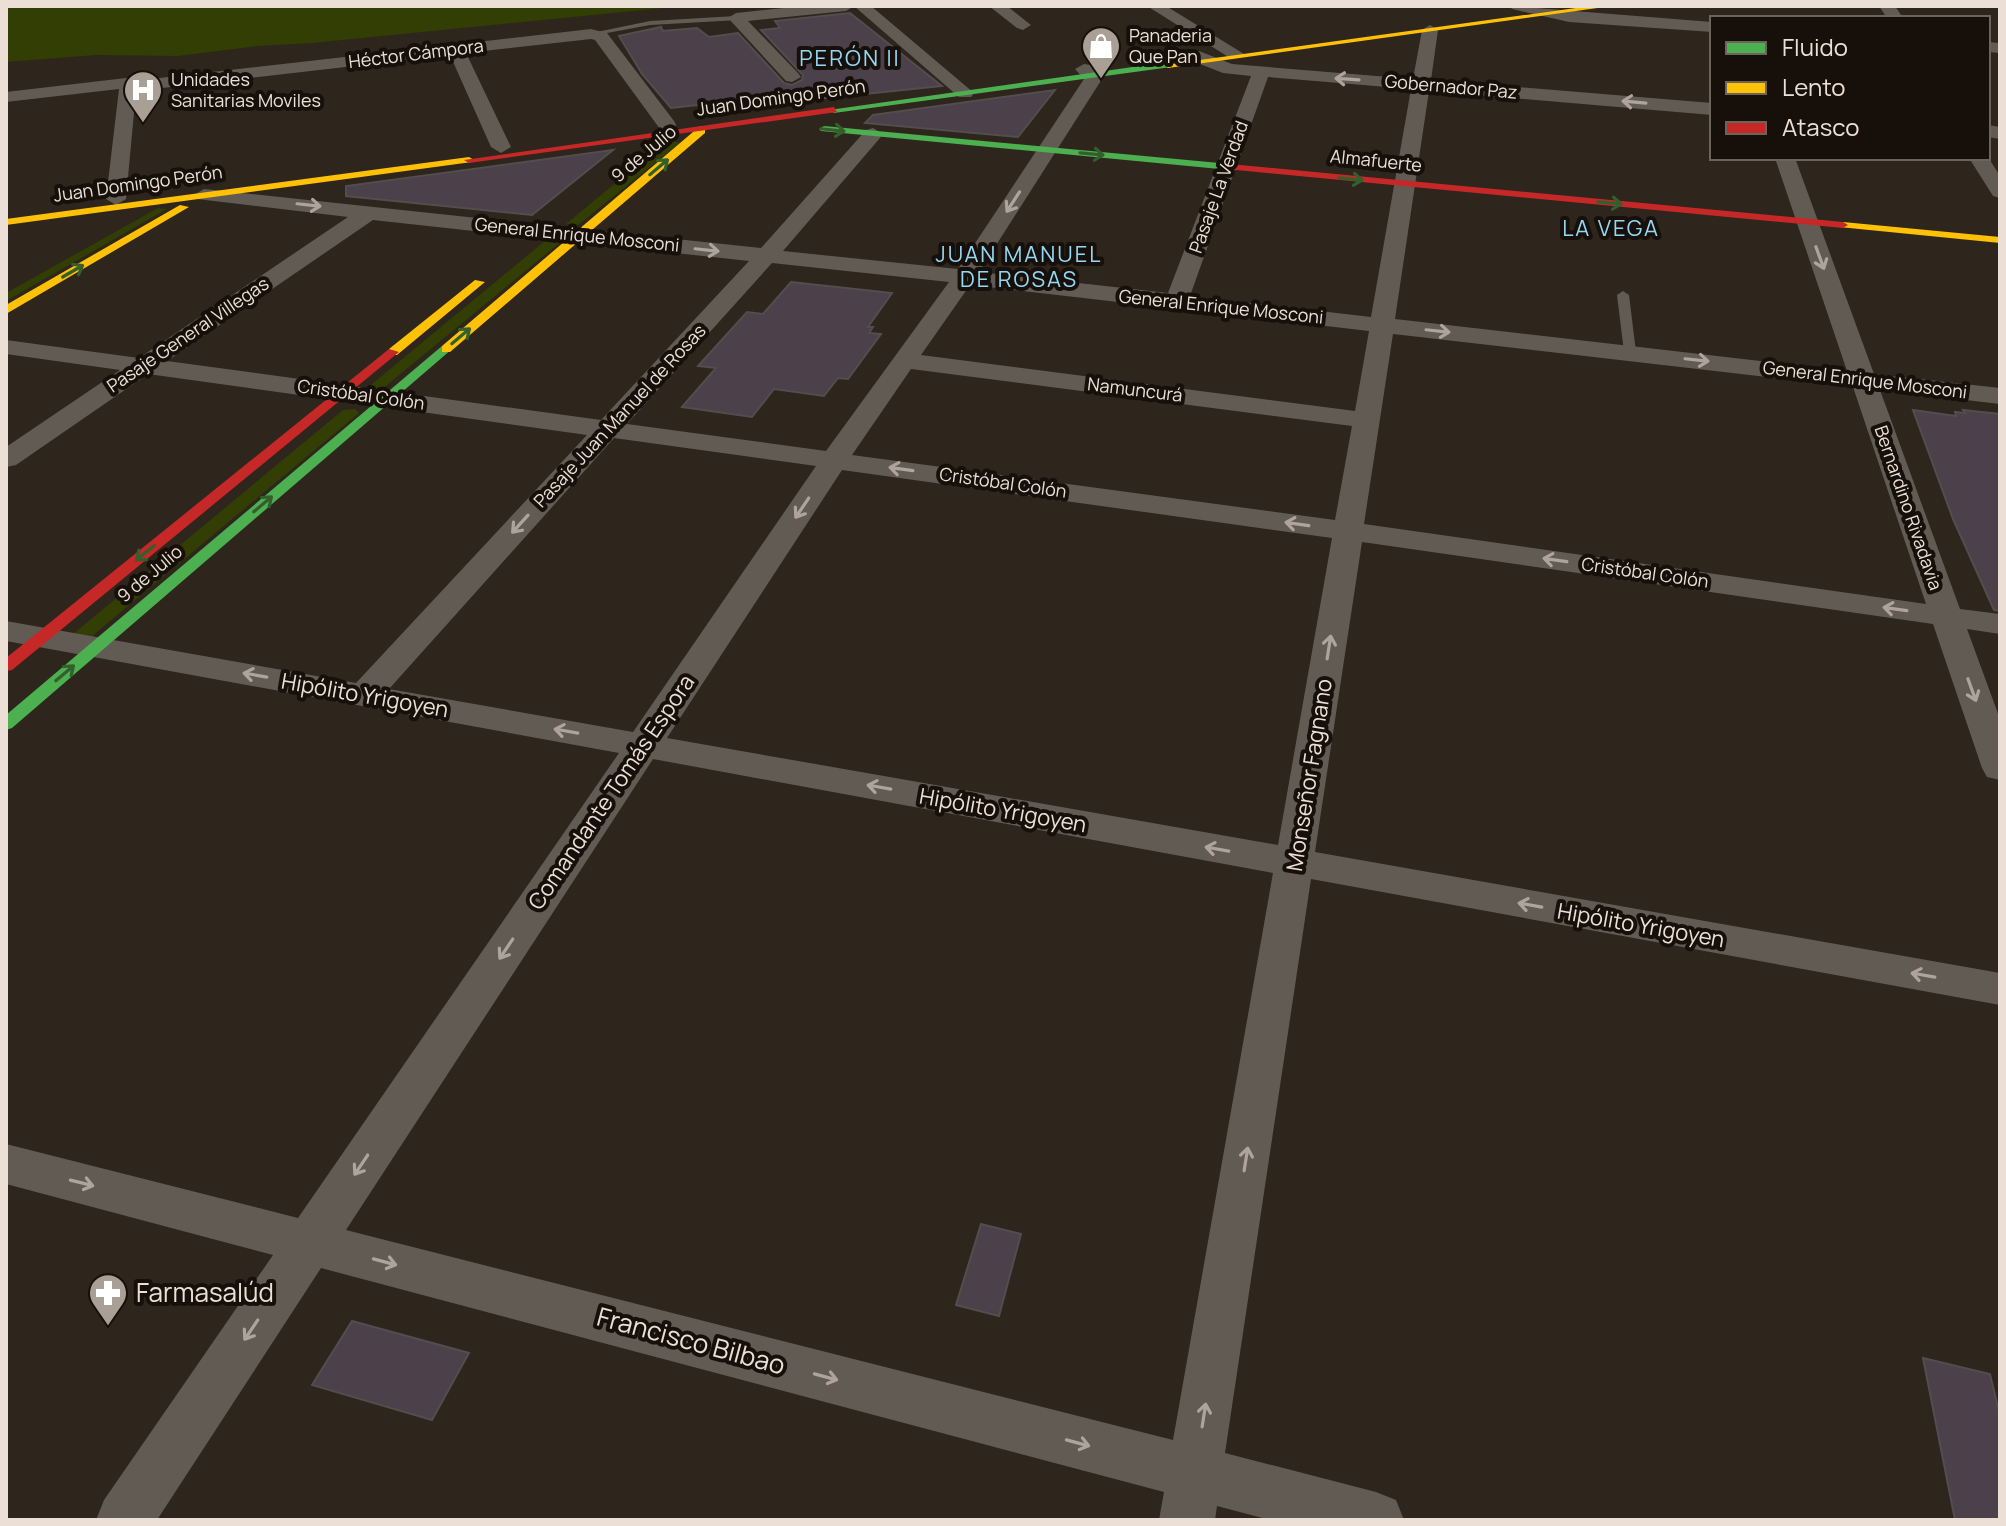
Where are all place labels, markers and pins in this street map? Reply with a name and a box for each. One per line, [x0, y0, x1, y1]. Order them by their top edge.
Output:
place label: Panaderia Que Pan [1129, 23, 1212, 68]
shop icon: Panaderia Que Pan [1080, 25, 1122, 80]
place label: Unidades Sanitarias Moviles [171, 67, 321, 112]
hospital icon: Unidades Sanitarias Moviles [122, 69, 164, 124]
pharmacy icon: Farmasalúd [87, 1272, 129, 1327]
place label: Farmasalúd [136, 1274, 274, 1310]

